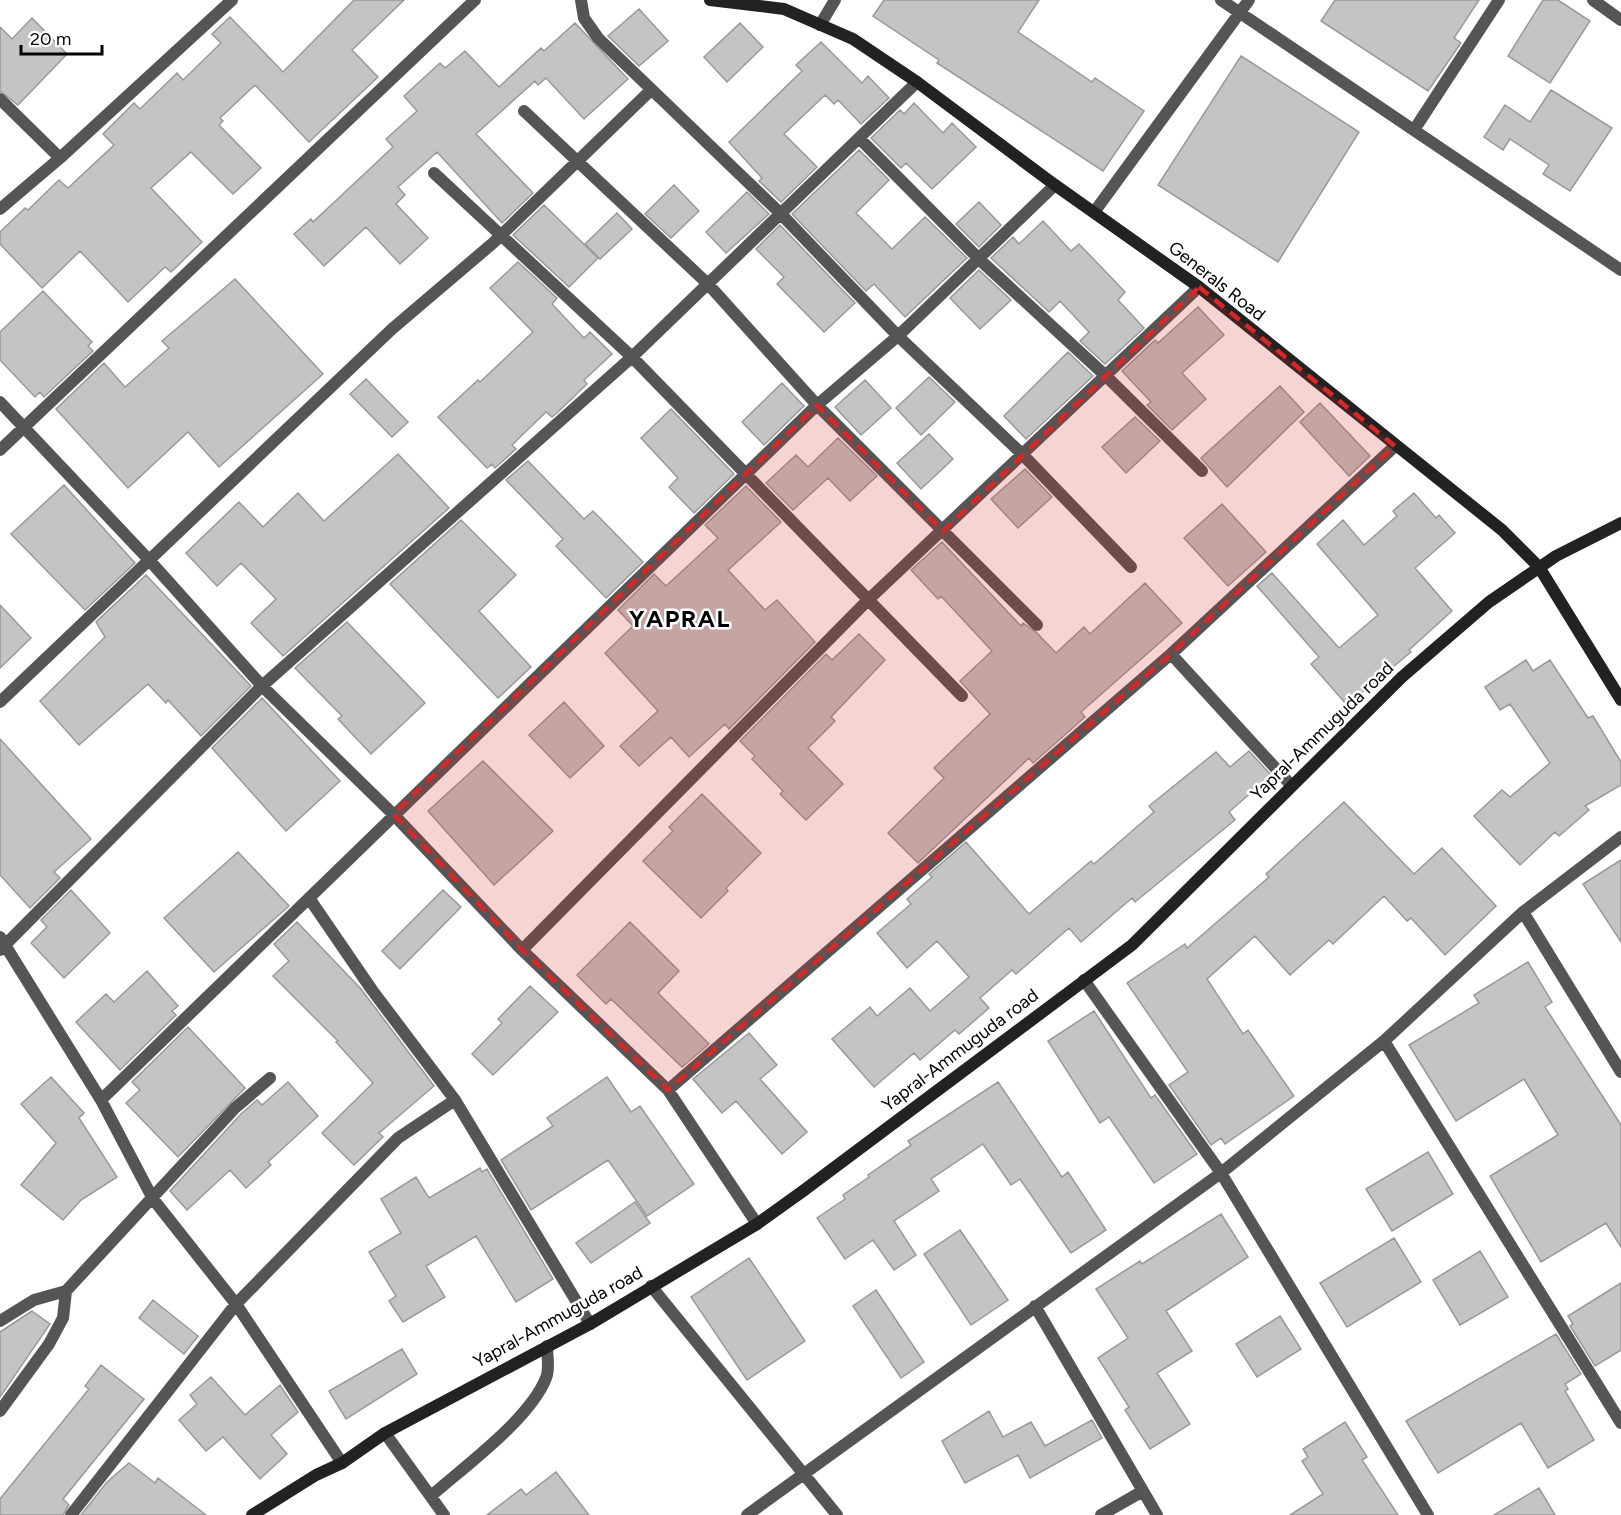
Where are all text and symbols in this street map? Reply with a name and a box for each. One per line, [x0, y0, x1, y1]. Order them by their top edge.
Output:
scale bar [21, 18, 102, 56]
text: 20 m [30, 28, 71, 50]
street label: Generals Road [1164, 236, 1270, 326]
district label: YAPRAL [629, 604, 731, 633]
street label: Yapral-Ammuguda road [1246, 657, 1398, 805]
street label: Yapral-Ammuguda road [877, 984, 1043, 1116]
street label: Yapral-Ammuguda road [469, 1261, 647, 1373]

